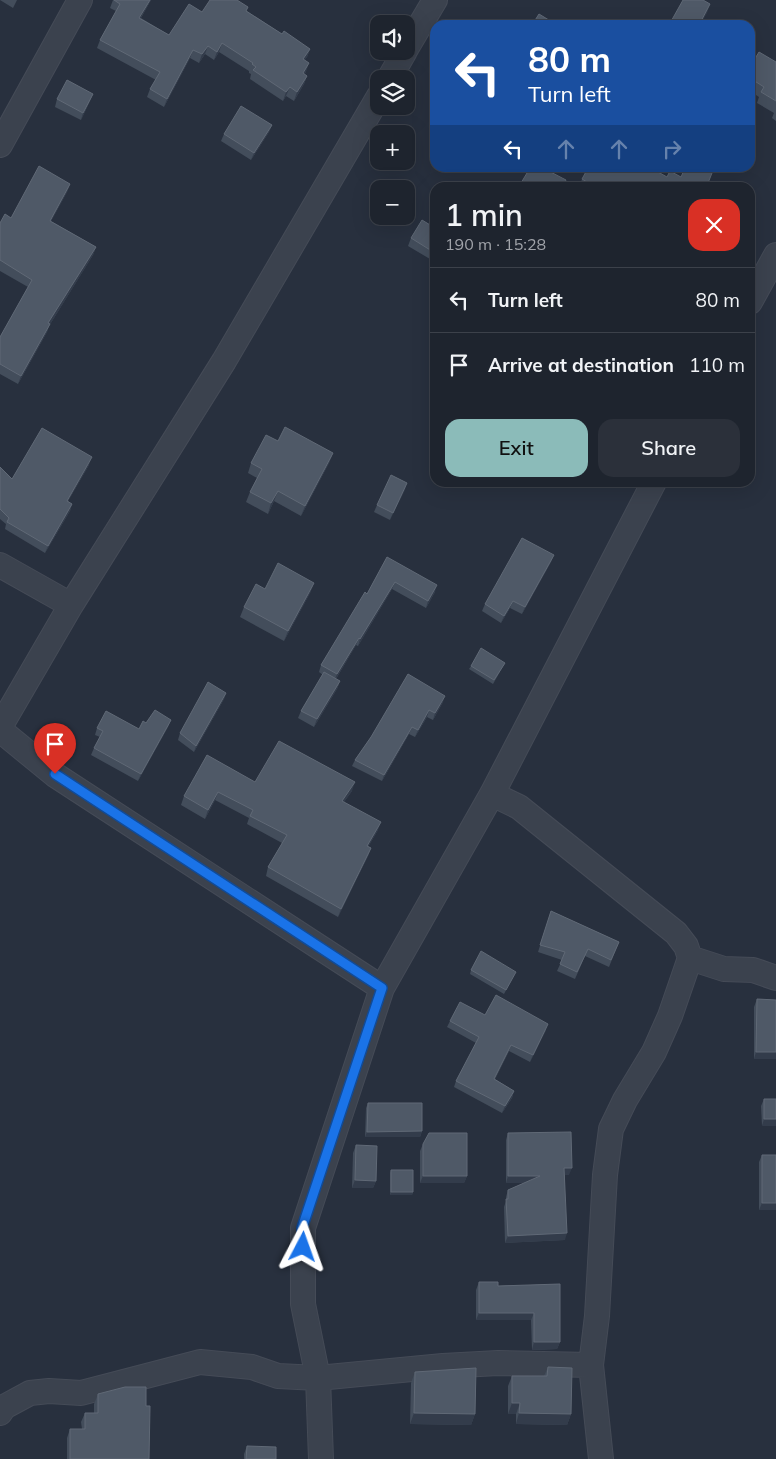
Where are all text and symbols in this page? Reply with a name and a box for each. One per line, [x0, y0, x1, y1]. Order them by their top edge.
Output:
map controls [370, 15, 415, 225]
button: sound [370, 15, 415, 60]
text: 80 m [528, 37, 611, 81]
icon: left [445, 40, 510, 105]
button: layers [370, 70, 415, 115]
text: Turn left [528, 80, 611, 108]
button: + [370, 125, 415, 170]
icon: left [499, 135, 527, 163]
icon: ahead [552, 135, 580, 163]
icon: ahead [605, 135, 633, 163]
icon: right [658, 135, 686, 163]
button: − [370, 180, 415, 225]
text: 1 min [445, 196, 523, 234]
button: close [688, 199, 740, 251]
text: 190 m · 15:28 [445, 234, 546, 254]
icon: left [445, 286, 473, 314]
text: Turn left [488, 288, 563, 312]
text: 80 m [696, 288, 740, 312]
icon: arrive [445, 351, 473, 379]
text: Arrive at destination [488, 353, 674, 377]
text: 110 m [689, 353, 745, 377]
button: Exit [445, 419, 588, 477]
button: Share [598, 419, 740, 477]
pin [34, 723, 76, 774]
icon: arrive [41, 730, 69, 758]
position arrow [276, 1220, 328, 1272]

